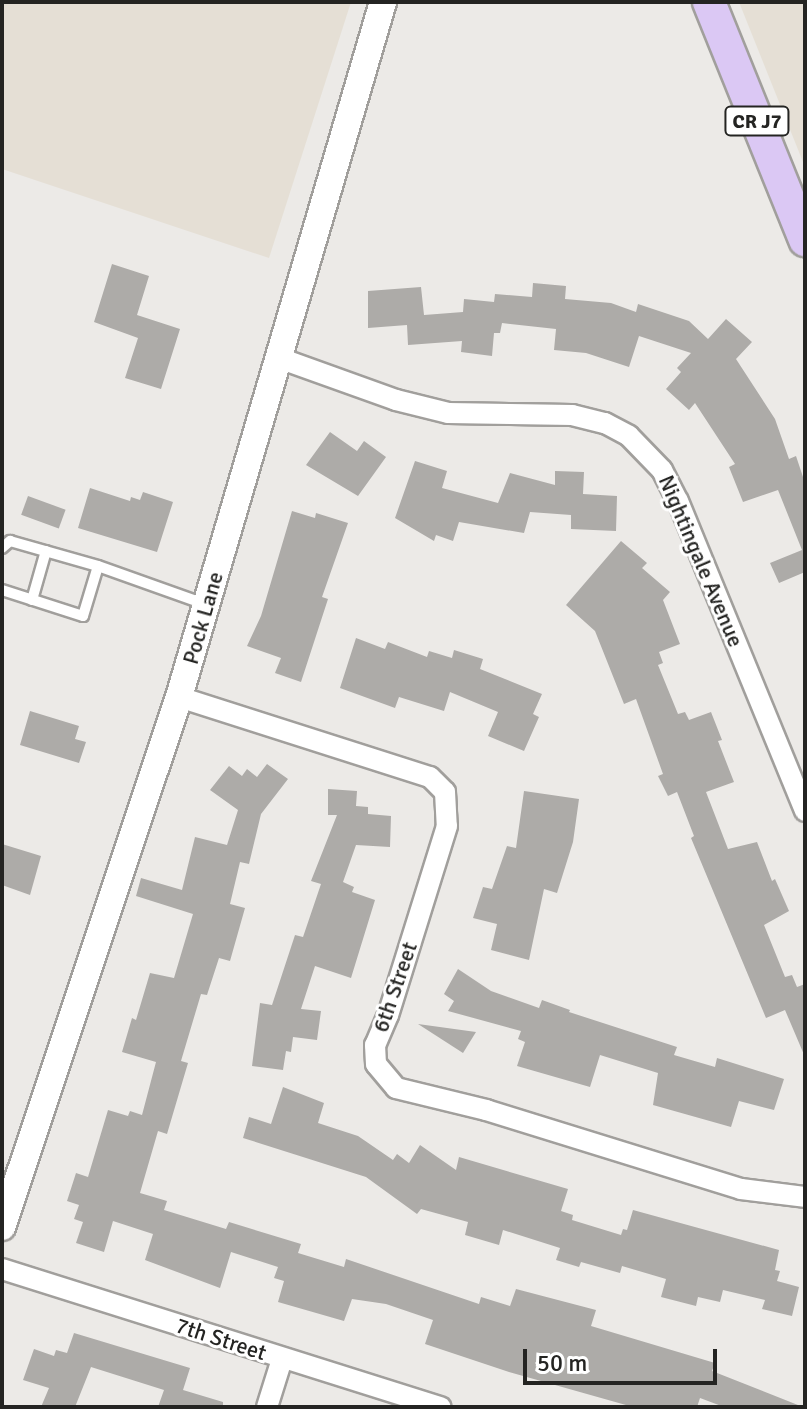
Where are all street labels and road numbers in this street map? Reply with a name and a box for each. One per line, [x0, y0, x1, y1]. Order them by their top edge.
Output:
road number: CR J7 [723, 105, 791, 137]
street label: Nightingale Avenue [653, 471, 749, 651]
street label: Pock Lane [177, 569, 229, 667]
street label: 6th Street [367, 938, 423, 1036]
street label: 7th Street [172, 1312, 270, 1366]

